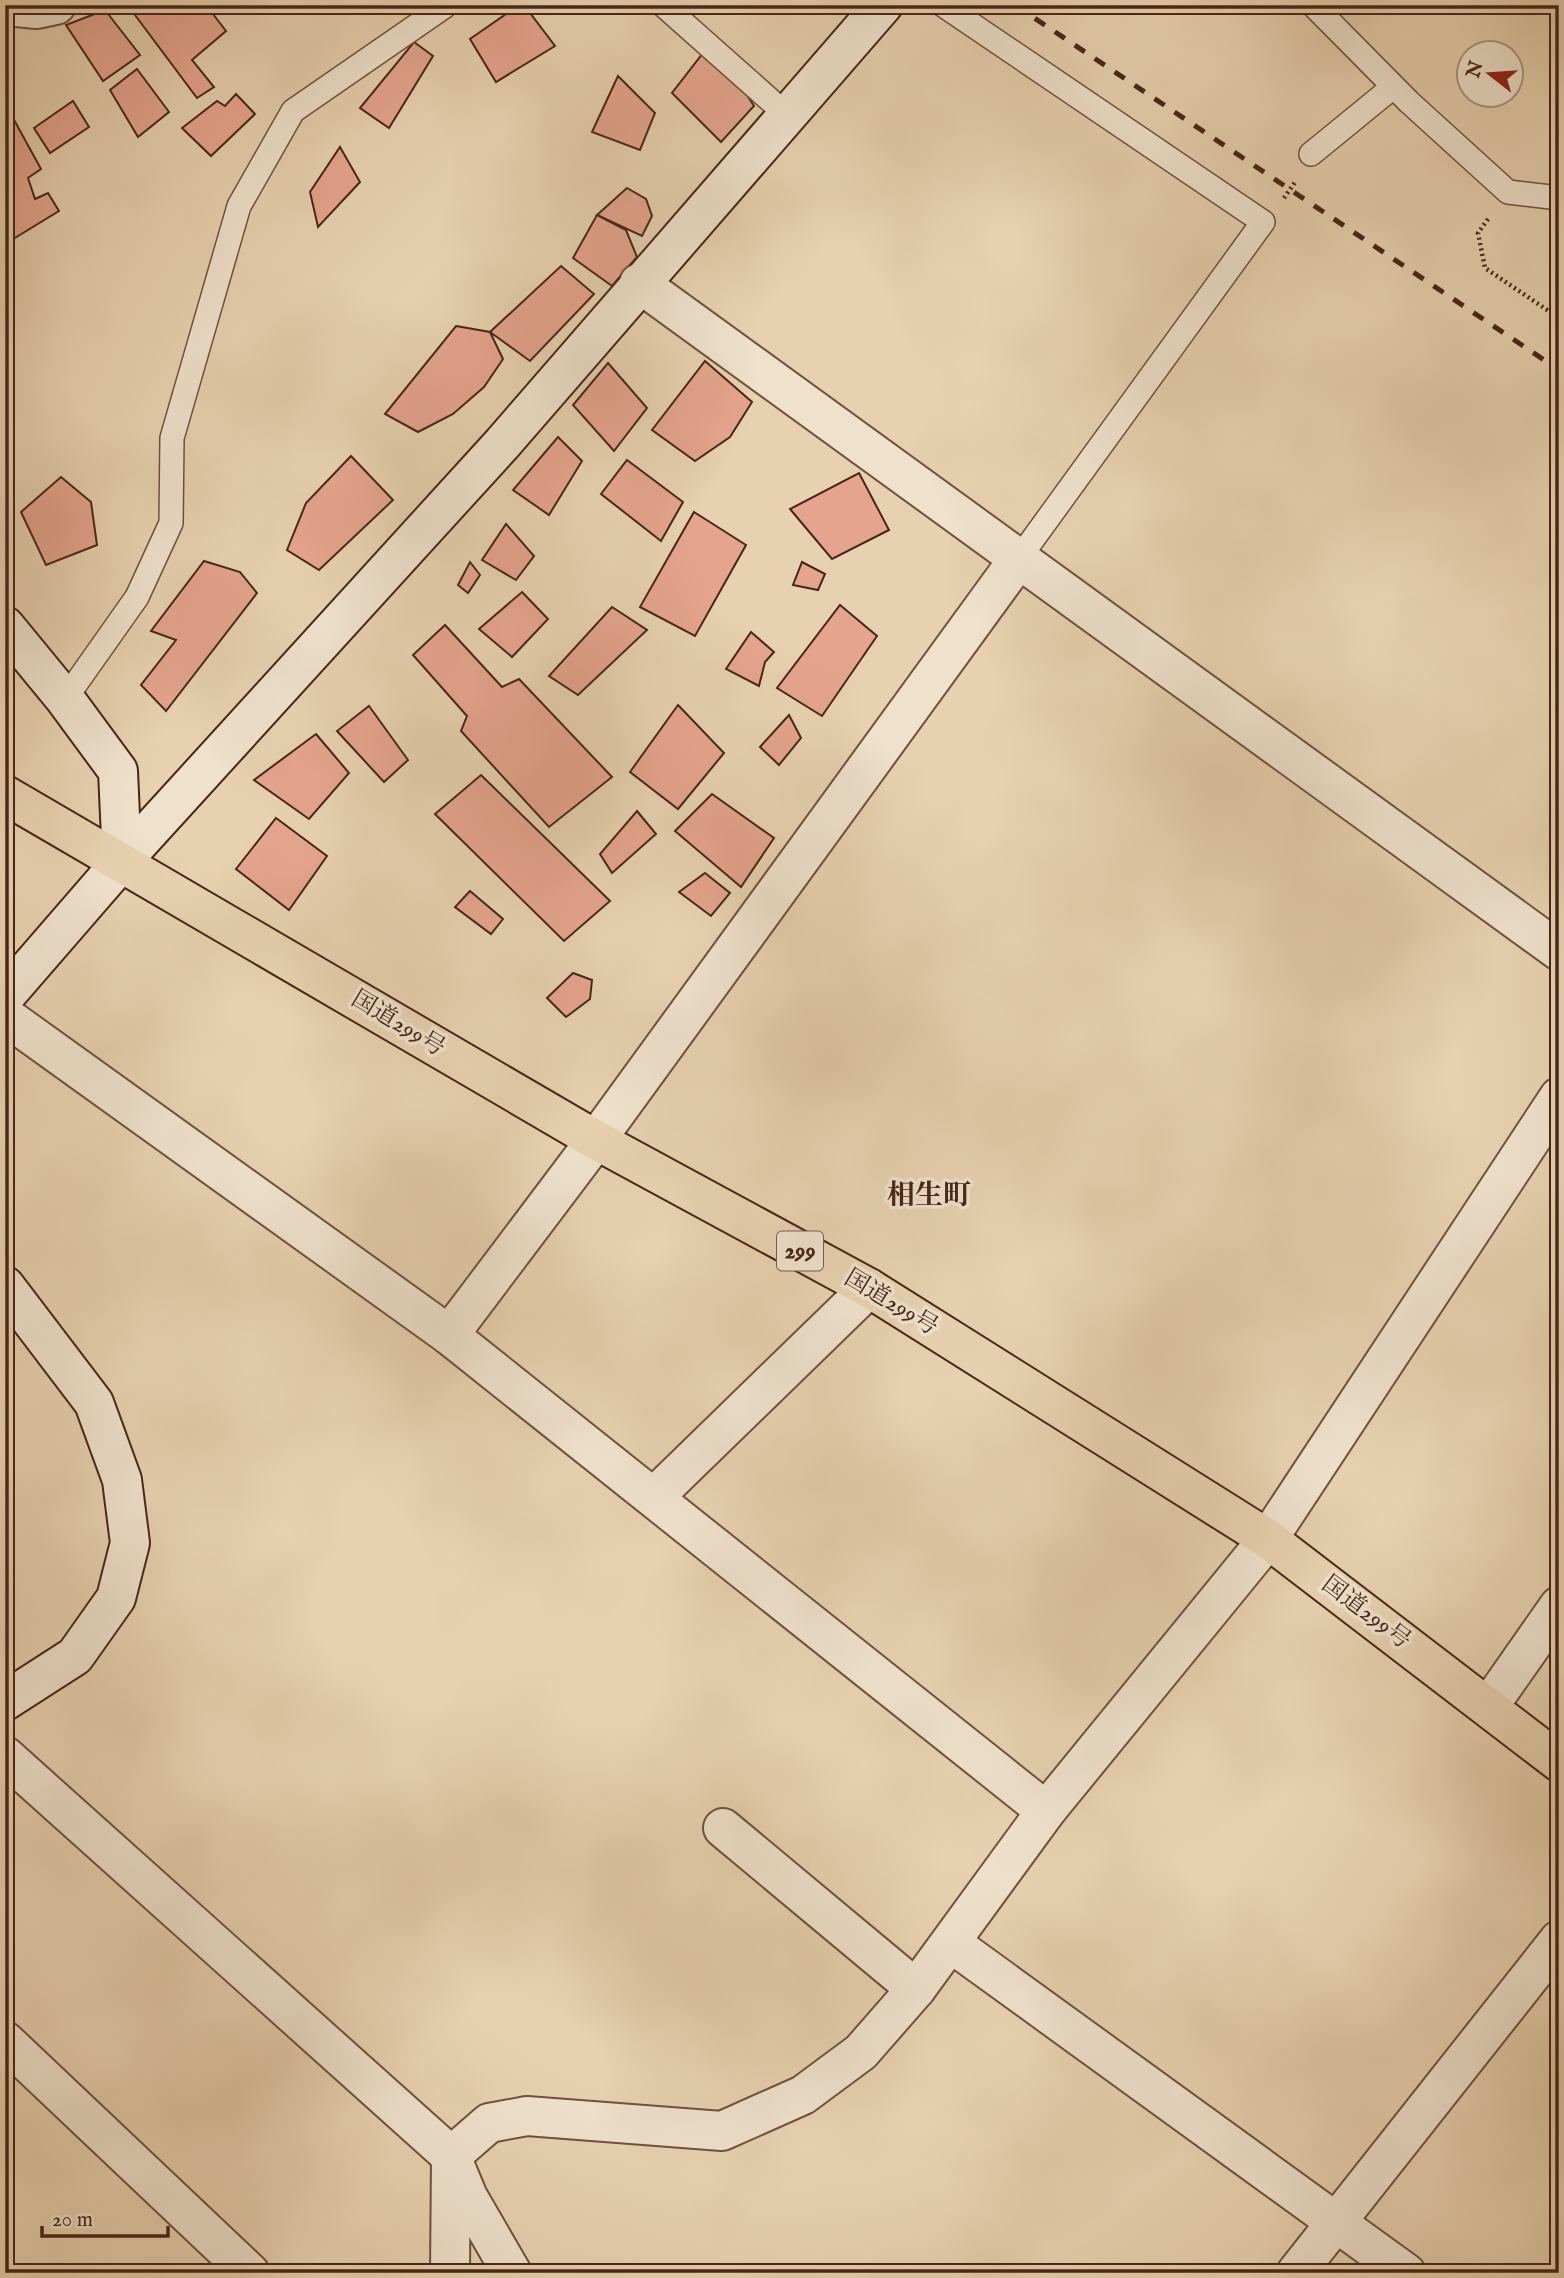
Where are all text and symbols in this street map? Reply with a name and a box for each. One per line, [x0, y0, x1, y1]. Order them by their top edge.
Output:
north arrow [1456, 38, 1526, 108]
text: N [1461, 58, 1490, 82]
street label: 国道299号 [345, 984, 451, 1064]
district label: 相生町 [887, 1179, 971, 1214]
road number: 299 [777, 1232, 823, 1270]
street label: 国道299号 [838, 1263, 944, 1343]
street label: 国道299号 [1315, 1569, 1417, 1657]
scale bar [42, 2194, 168, 2238]
text: 20 m [52, 2207, 93, 2234]

